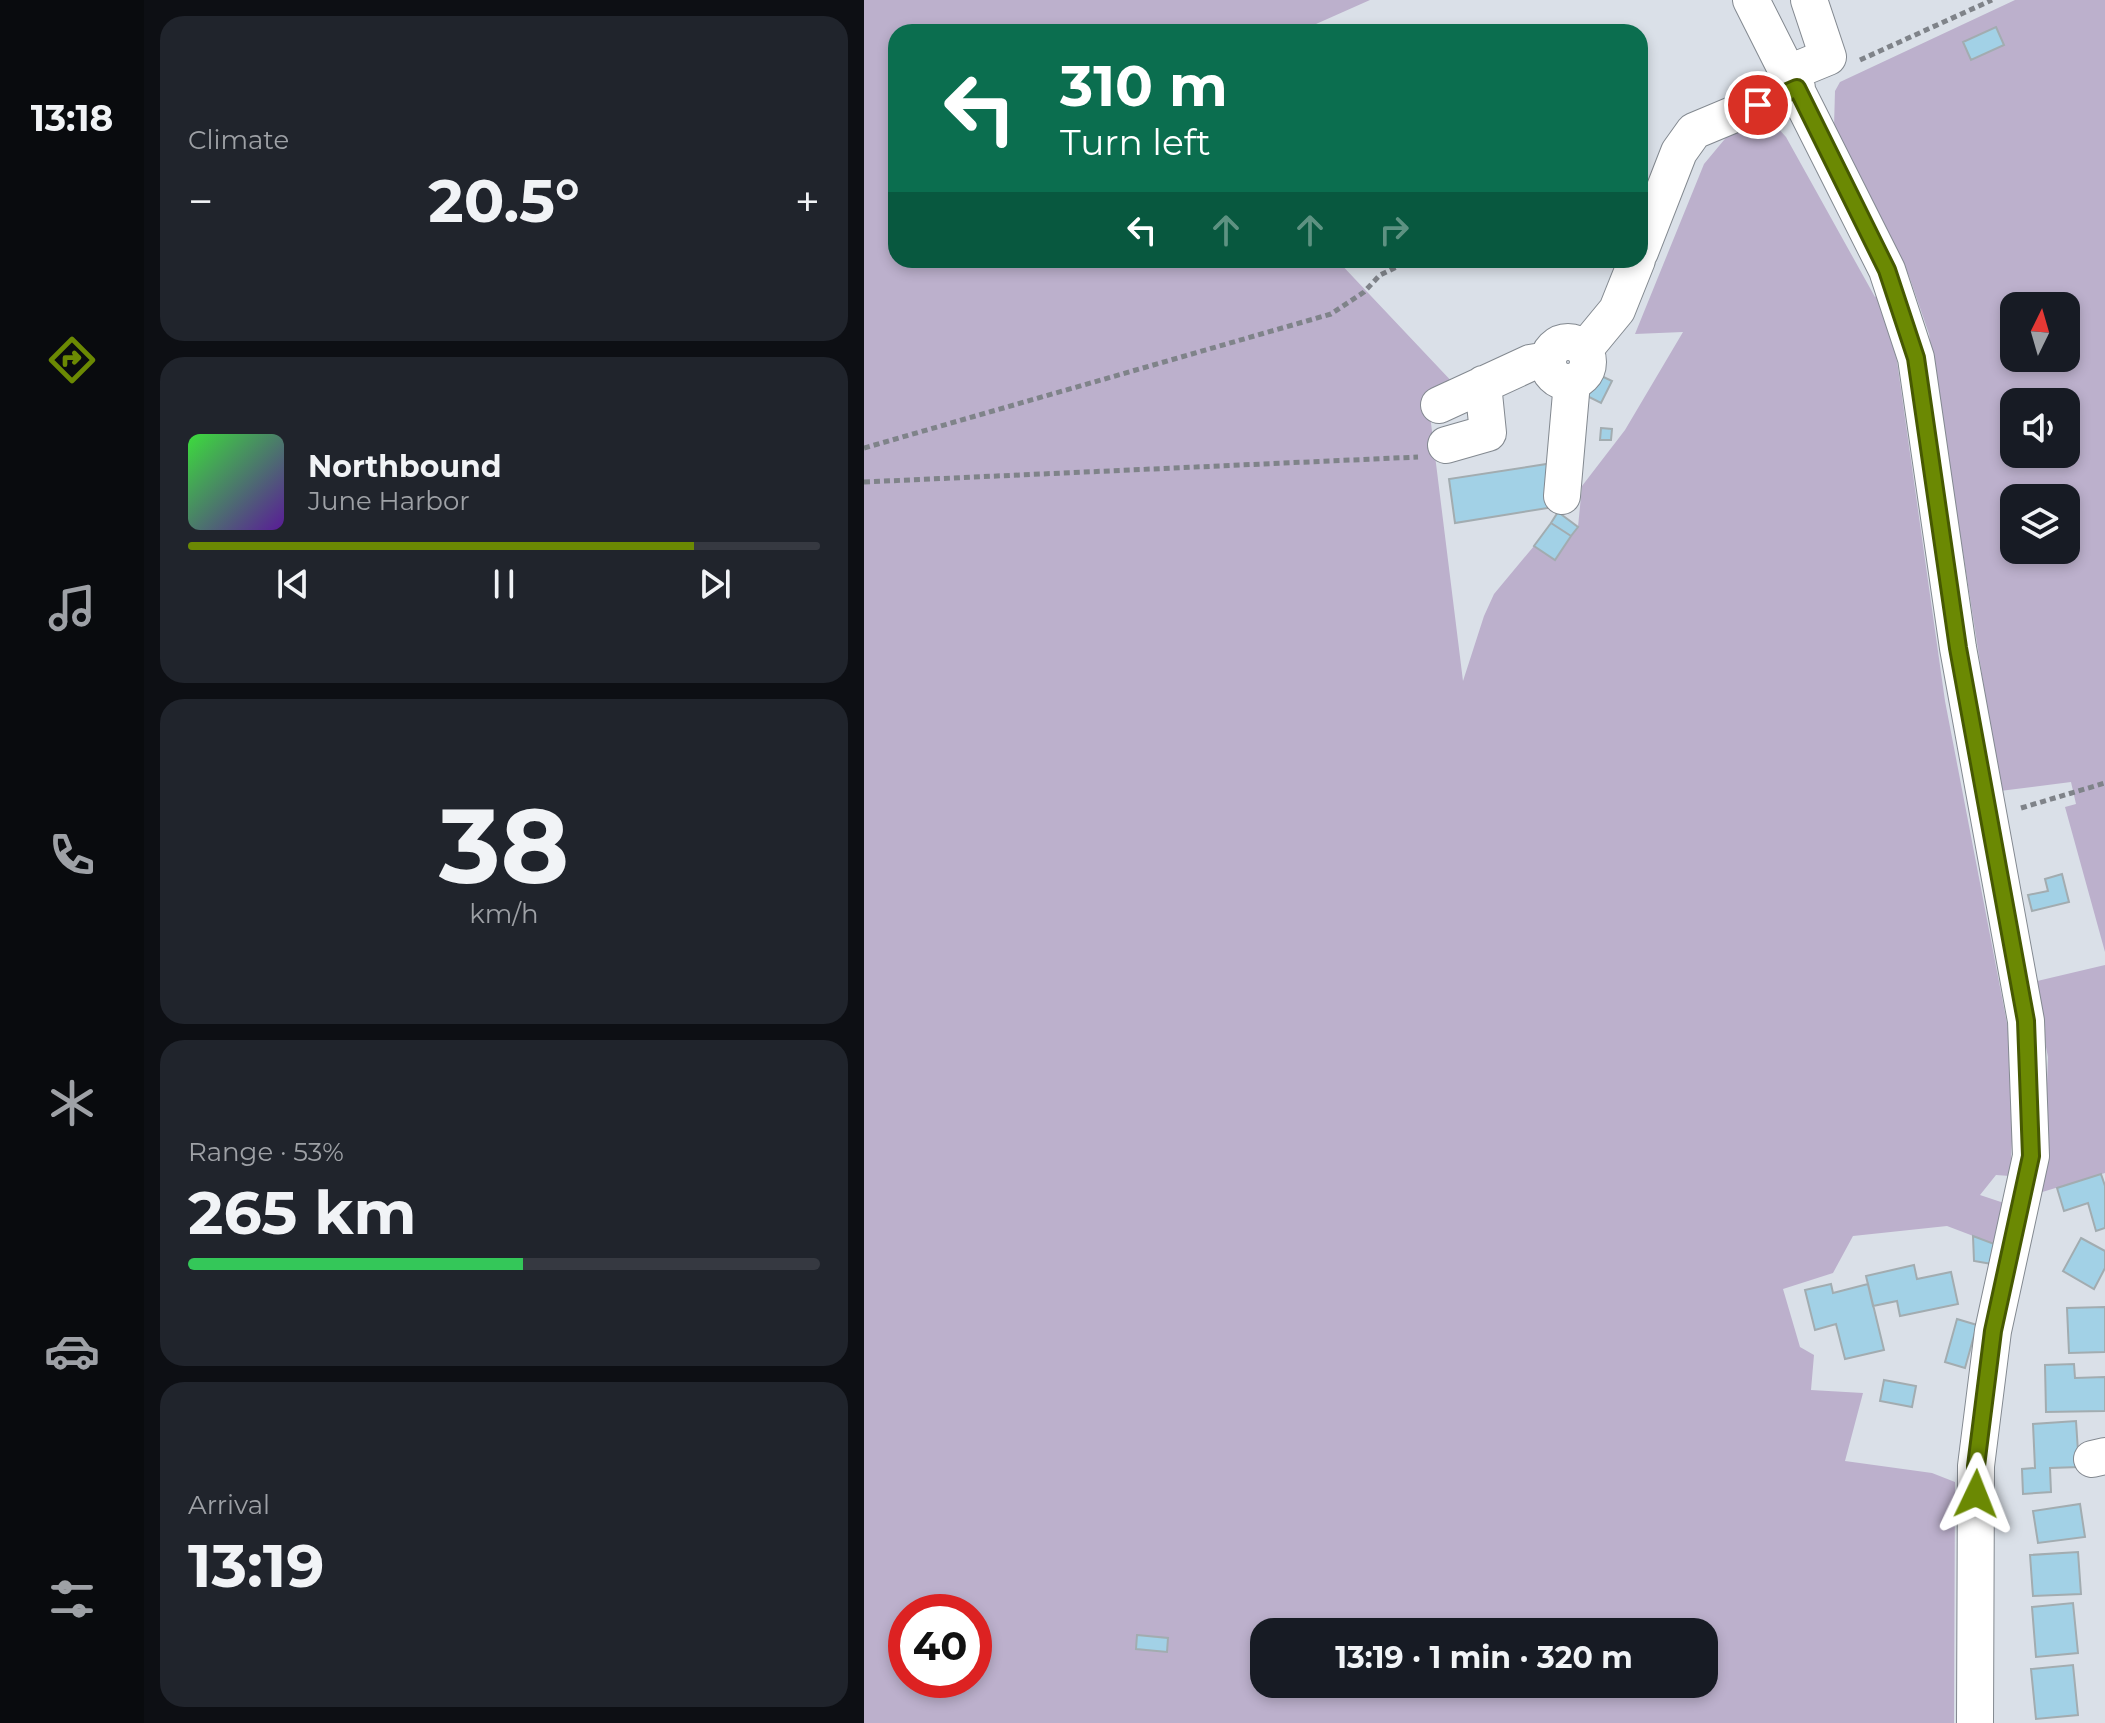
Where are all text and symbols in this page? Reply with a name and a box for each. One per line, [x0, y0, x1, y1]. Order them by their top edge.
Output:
text: 310 m [1060, 52, 1228, 120]
icon: left [928, 56, 1032, 160]
pin [1724, 71, 1792, 139]
icon: arrive [1736, 83, 1780, 127]
text: 13:18 [31, 96, 113, 140]
text: Turn left [1060, 120, 1211, 164]
text: Climate [188, 124, 289, 156]
text: 20.5° [428, 164, 580, 237]
text: − [188, 174, 213, 228]
text: + [795, 174, 820, 228]
icon: left [1120, 208, 1164, 252]
icon: ahead [1204, 208, 1248, 252]
icon: ahead [1288, 208, 1332, 252]
icon: right [1372, 208, 1416, 252]
north arrow [2000, 292, 2080, 372]
map controls [2000, 292, 2080, 564]
icon: directions [44, 332, 100, 388]
button: sound [2000, 388, 2080, 468]
text: Northbound [308, 448, 502, 485]
button: layers [2000, 484, 2080, 564]
text: June Harbor [308, 485, 470, 517]
icon: previous [271, 562, 315, 606]
icon: pause [482, 562, 526, 606]
icon: next [693, 562, 737, 606]
icon: music [44, 580, 100, 636]
text: 38 [439, 782, 569, 909]
icon: phone [44, 827, 100, 883]
text: km/h [469, 898, 539, 930]
icon: climate [44, 1075, 100, 1131]
text: Range · 53% [188, 1136, 344, 1168]
text: 265 km [188, 1176, 416, 1249]
icon: car [44, 1323, 100, 1379]
position arrow [1934, 1452, 2018, 1536]
text: Arrival [188, 1489, 270, 1521]
text: 13:19 [188, 1529, 325, 1602]
icon: filters [44, 1571, 100, 1627]
speed limit sign: 40 [888, 1594, 992, 1698]
text: 13:19 · 1 min · 320 m [1335, 1639, 1633, 1676]

